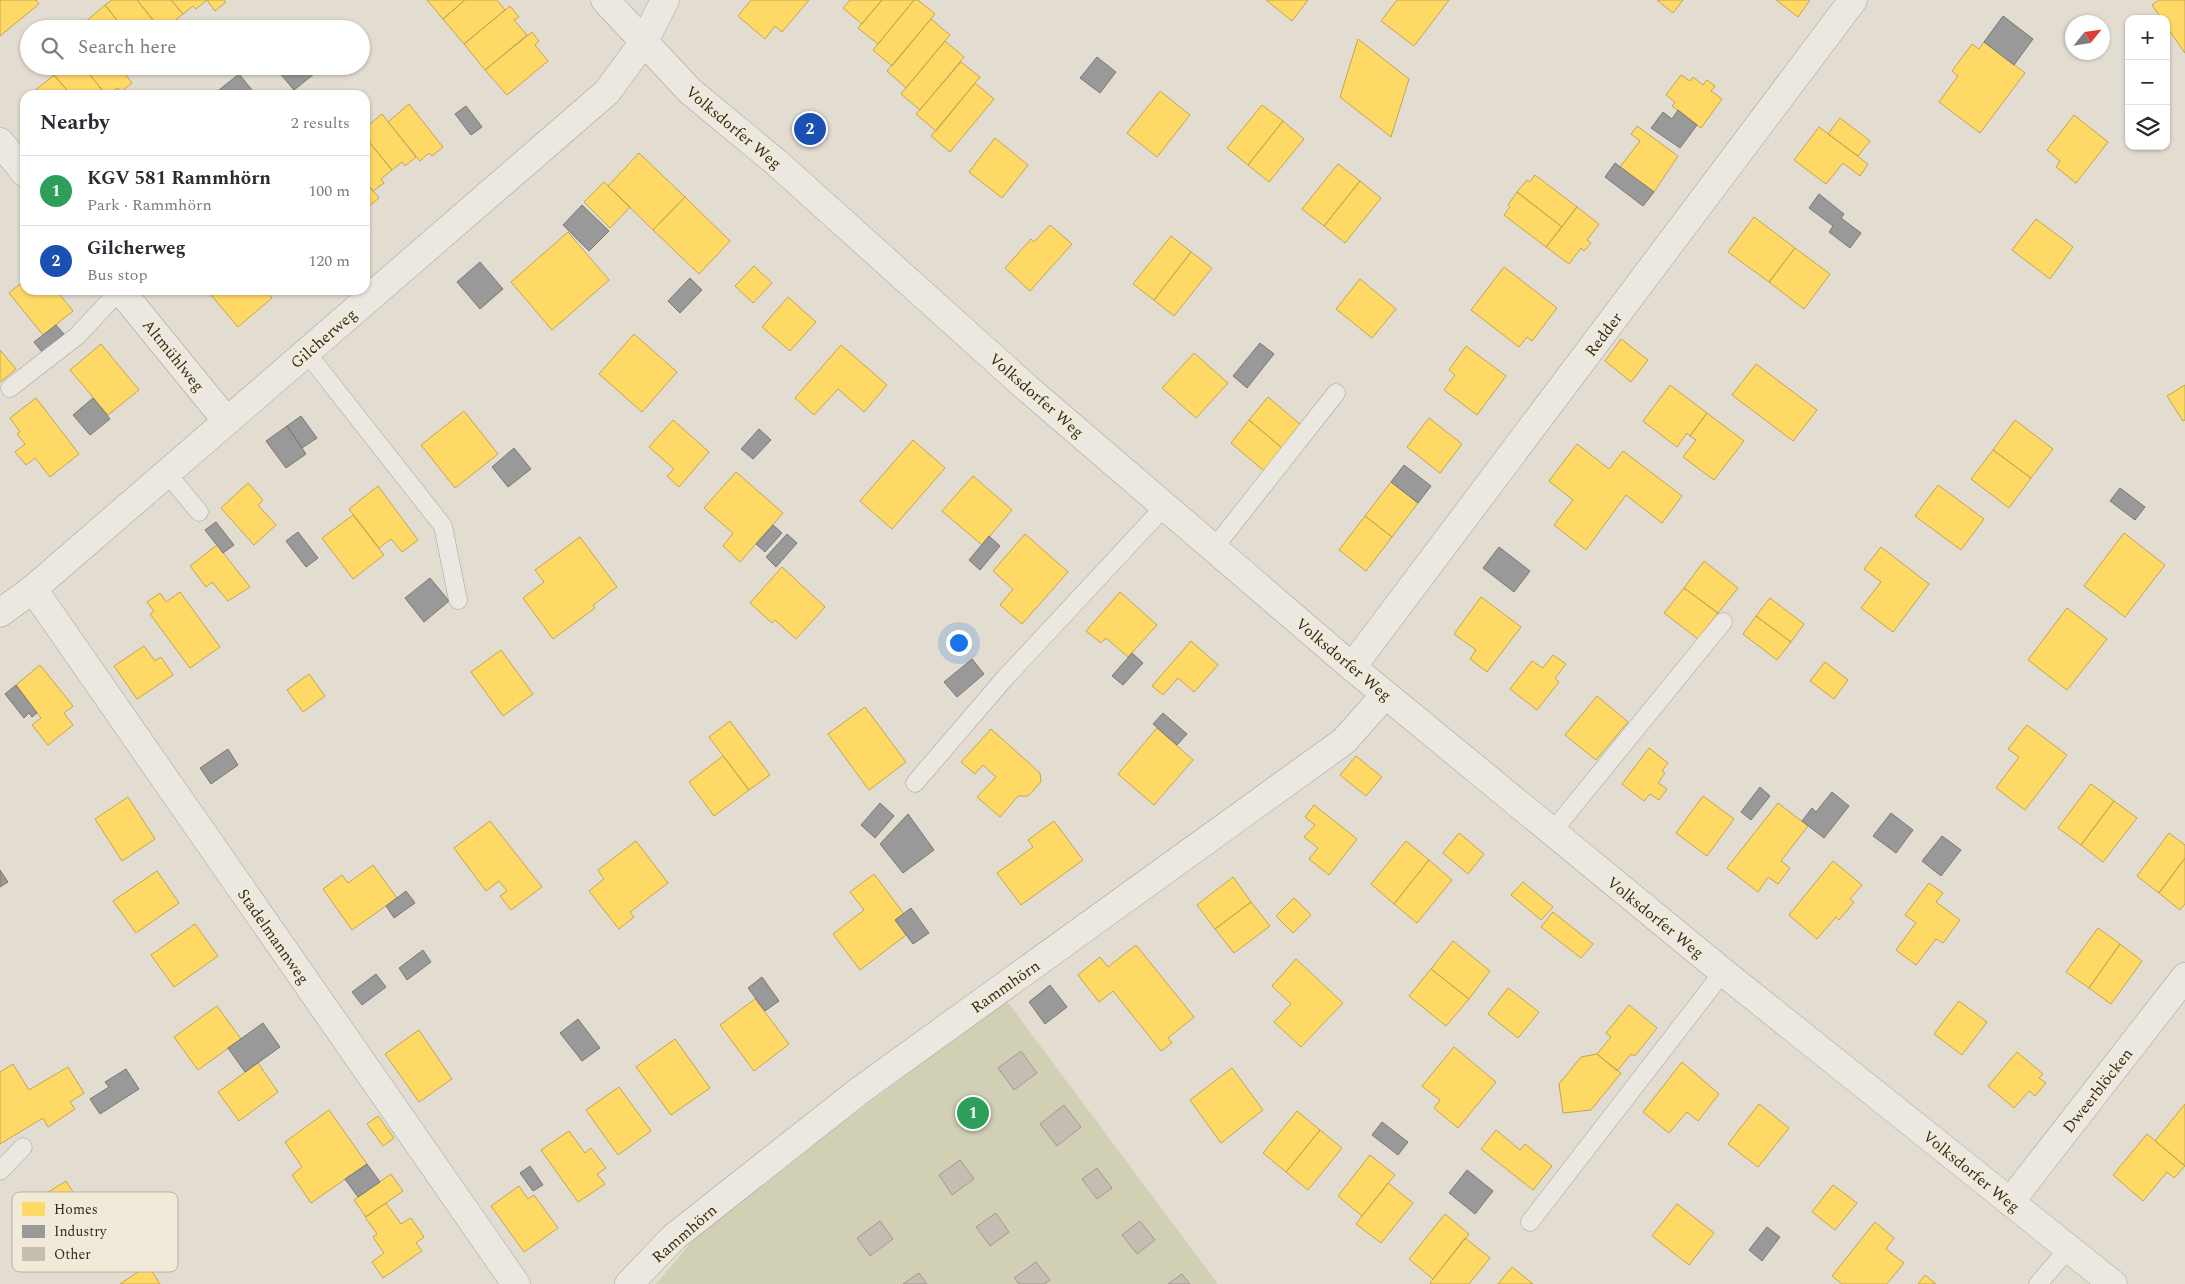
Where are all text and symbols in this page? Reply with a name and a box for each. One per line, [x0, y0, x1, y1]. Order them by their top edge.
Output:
north arrow [2065, 15, 2110, 60]
map controls [2125, 15, 2170, 150]
button: + [2125, 15, 2170, 60]
search box [20, 20, 370, 75]
text: Search here [78, 33, 177, 62]
icon: search [38, 34, 66, 62]
button: − [2125, 60, 2170, 105]
street label: Volksdorfer Weg [680, 80, 787, 175]
button: layers [2125, 105, 2170, 150]
text: Nearby [40, 107, 110, 139]
pin: 2 [794, 110, 826, 148]
text: 2 results [291, 111, 350, 135]
text: KGV 581 Rammhörn [87, 164, 271, 193]
text: 1 [52, 179, 60, 203]
text: 100 m [308, 179, 350, 203]
text: Park · Rammhörn [87, 193, 212, 217]
text: Gilcherweg [87, 234, 186, 263]
text: 2 [52, 249, 60, 273]
text: 120 m [308, 249, 350, 273]
text: Bus stop [87, 263, 148, 287]
street label: Gilcherweg [285, 303, 362, 375]
street label: Redder [1579, 307, 1629, 362]
street label: Altmühlweg [136, 314, 210, 397]
street label: Volksdorfer Weg [983, 348, 1089, 444]
street label: Volksdorfer Weg [1290, 612, 1397, 707]
your location [946, 630, 972, 656]
street label: Volksdorfer Weg [1601, 871, 1709, 965]
street label: Stadelmannweg [231, 884, 315, 989]
street label: Rammhörn [966, 954, 1045, 1020]
street label: Dweerblöcken [2057, 1043, 2139, 1138]
pin: 1 [957, 1094, 989, 1132]
street label: Volksdorfer Weg [1917, 1125, 2025, 1219]
legend [12, 1192, 178, 1272]
text: Homes [54, 1199, 98, 1220]
street label: Rammhörn [647, 1199, 723, 1269]
text: Industry [54, 1221, 108, 1242]
text: Other [54, 1244, 91, 1265]

